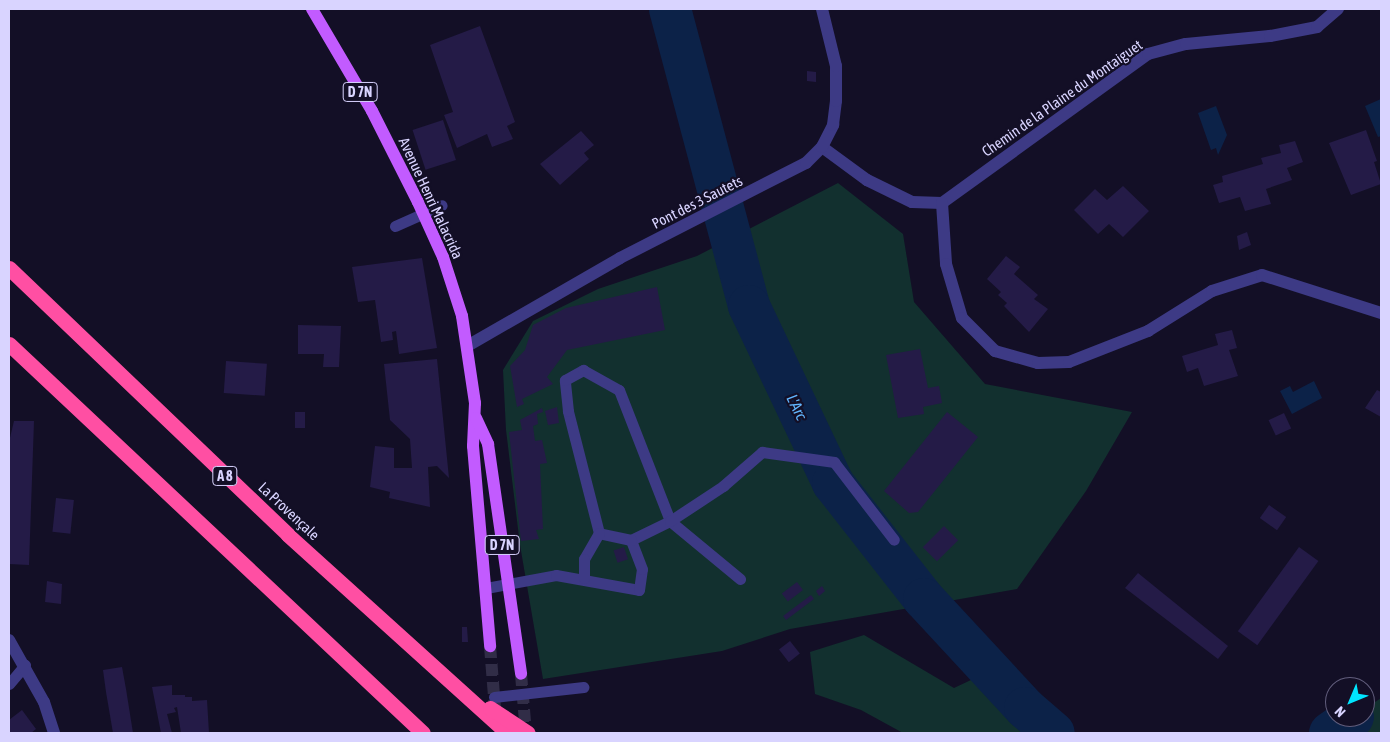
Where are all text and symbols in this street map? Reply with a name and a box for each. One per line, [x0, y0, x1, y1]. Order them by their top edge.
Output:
street label: Chemin de la Plaine du Montaiguet [978, 36, 1146, 160]
road number: D 7N [342, 80, 378, 104]
street label: Avenue Henri Malacrida [395, 134, 467, 262]
street label: Pont des 3 Sautets [649, 171, 745, 233]
water label: L'Arc [783, 391, 811, 423]
road number: A 8 [211, 464, 239, 488]
street label: La Provençale [255, 478, 323, 544]
road number: D 7N [484, 534, 520, 556]
north arrow [1325, 677, 1375, 727]
text: N [1332, 703, 1349, 720]

